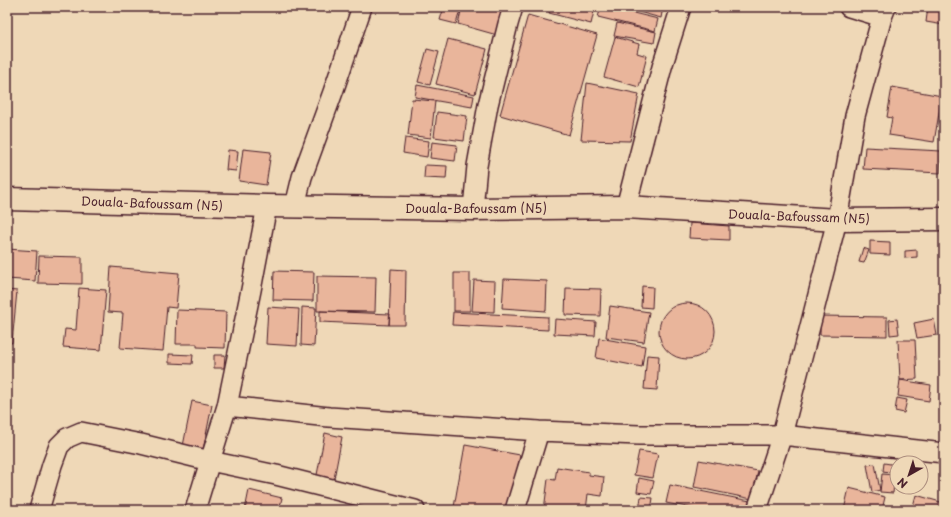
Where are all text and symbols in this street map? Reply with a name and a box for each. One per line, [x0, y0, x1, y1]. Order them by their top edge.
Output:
street label: Douala-Bafoussam (N5) [81, 192, 223, 214]
street label: Douala-Bafoussam (N5) [405, 199, 547, 217]
street label: Douala-Bafoussam (N5) [728, 205, 870, 227]
north arrow [889, 455, 929, 495]
text: N [893, 474, 911, 493]

